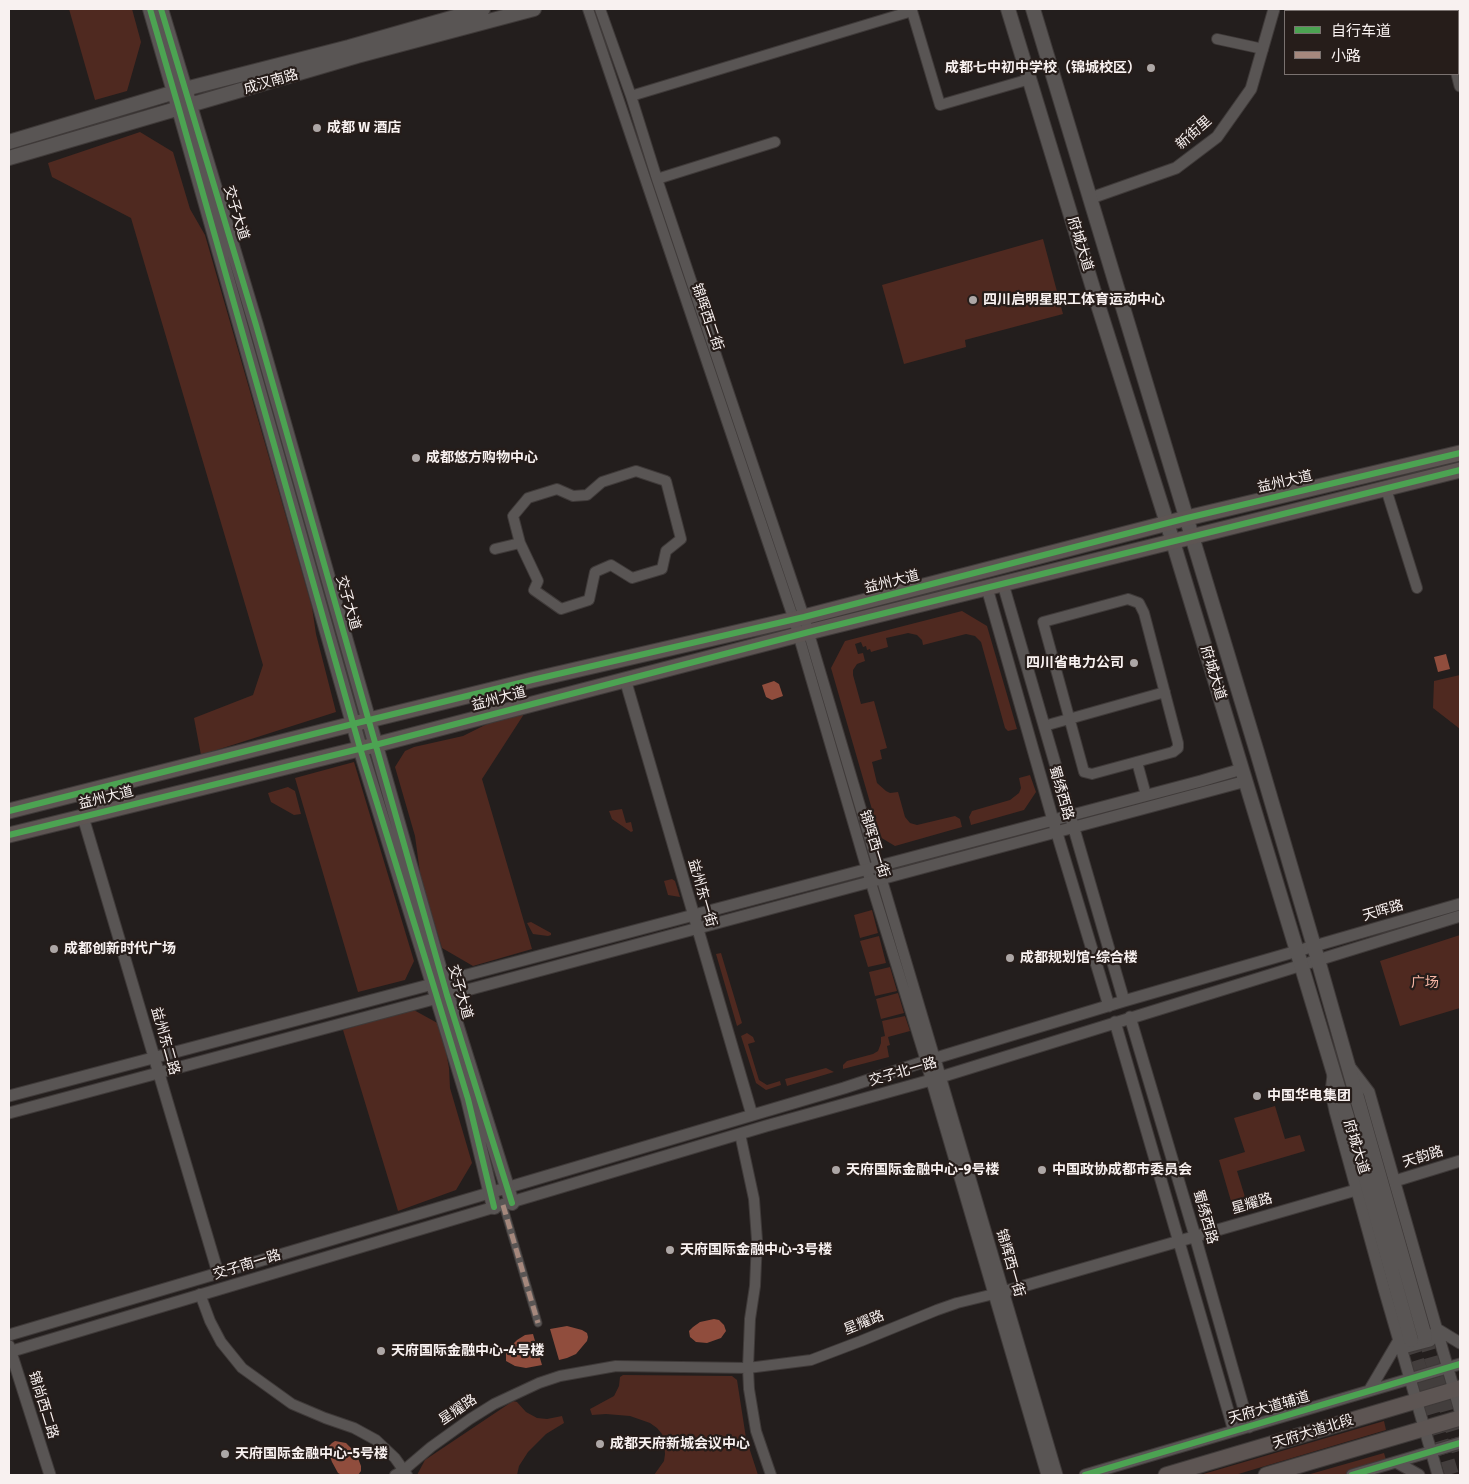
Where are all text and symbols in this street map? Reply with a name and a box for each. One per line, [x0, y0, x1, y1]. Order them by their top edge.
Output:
legend [1284, 10, 1459, 75]
text: 自行车道 [1331, 22, 1391, 40]
text: 小路 [1331, 47, 1361, 65]
place label: 成都七中初中学校（锦城校区） [945, 60, 1141, 76]
marker: 成都七中初中学校（锦城校区） [1145, 62, 1157, 74]
street label: 成汉南路 [242, 66, 300, 98]
street label: 新街里 [1173, 113, 1215, 153]
place label: 成都 W 酒店 [327, 120, 401, 136]
marker: 成都 W 酒店 [311, 122, 323, 134]
street label: 交子大道 [220, 184, 252, 242]
street label: 府城大道 [1064, 215, 1096, 273]
street label: 锦晖西二街 [688, 281, 726, 353]
place label: 四川启明星职工体育运动中心 [983, 292, 1165, 308]
marker: 四川启明星职工体育运动中心 [967, 294, 979, 306]
place label: 成都悠方购物中心 [426, 450, 538, 466]
marker: 成都悠方购物中心 [410, 452, 422, 464]
street label: 益州大道 [1256, 468, 1314, 496]
street label: 益州大道 [863, 567, 921, 597]
street label: 交子大道 [332, 574, 364, 632]
street label: 府城大道 [1197, 644, 1229, 702]
place label: 四川省电力公司 [1026, 655, 1124, 671]
marker: 四川省电力公司 [1128, 657, 1140, 669]
street label: 益州大道 [470, 684, 528, 714]
street label: 蜀绣西路 [1045, 764, 1077, 822]
street label: 益州大道 [77, 783, 135, 813]
street label: 锦晖西一街 [856, 808, 892, 880]
street label: 益州东一街 [684, 857, 720, 929]
street label: 天晖路 [1360, 897, 1406, 925]
place label: 成都创新时代广场 [64, 941, 176, 957]
marker: 成都创新时代广场 [48, 943, 60, 955]
place label: 成都规划馆-综合楼 [1020, 950, 1138, 966]
marker: 成都规划馆-综合楼 [1004, 952, 1016, 964]
street label: 交子大道 [444, 963, 476, 1021]
park label: 广场 [1411, 975, 1439, 991]
street label: 益州东二路 [147, 1005, 183, 1077]
street label: 交子北一路 [867, 1054, 939, 1090]
place label: 中国华电集团 [1267, 1088, 1351, 1104]
marker: 中国华电集团 [1251, 1090, 1263, 1102]
street label: 府城大道 [1340, 1118, 1372, 1176]
street label: 天韵路 [1400, 1143, 1446, 1171]
place label: 天府国际金融中心-9号楼 [846, 1162, 999, 1178]
place label: 中国政协成都市委员会 [1052, 1162, 1192, 1178]
marker: 天府国际金融中心-9号楼 [830, 1164, 842, 1176]
marker: 中国政协成都市委员会 [1036, 1164, 1048, 1176]
street label: 蜀绣西路 [1189, 1188, 1221, 1246]
street label: 星耀路 [1229, 1190, 1275, 1218]
street label: 锦辉西一街 [992, 1227, 1028, 1299]
place label: 天府国际金融中心-3号楼 [680, 1242, 832, 1258]
marker: 天府国际金融中心-3号楼 [664, 1244, 676, 1256]
street label: 交子南一路 [211, 1247, 283, 1283]
street label: 星耀路 [841, 1307, 887, 1339]
place label: 天府国际金融中心-4号楼 [391, 1343, 544, 1359]
marker: 天府国际金融中心-4号楼 [375, 1345, 387, 1357]
street label: 锦尚西二路 [25, 1369, 61, 1441]
street label: 天府大道辅道 [1226, 1388, 1312, 1428]
street label: 星耀路 [436, 1391, 480, 1429]
street label: 天府大道北段 [1270, 1412, 1356, 1452]
place label: 成都天府新城会议中心 [610, 1436, 750, 1452]
marker: 成都天府新城会议中心 [594, 1438, 606, 1450]
place label: 天府国际金融中心-5号楼 [235, 1446, 388, 1462]
marker: 天府国际金融中心-5号楼 [219, 1448, 231, 1460]

